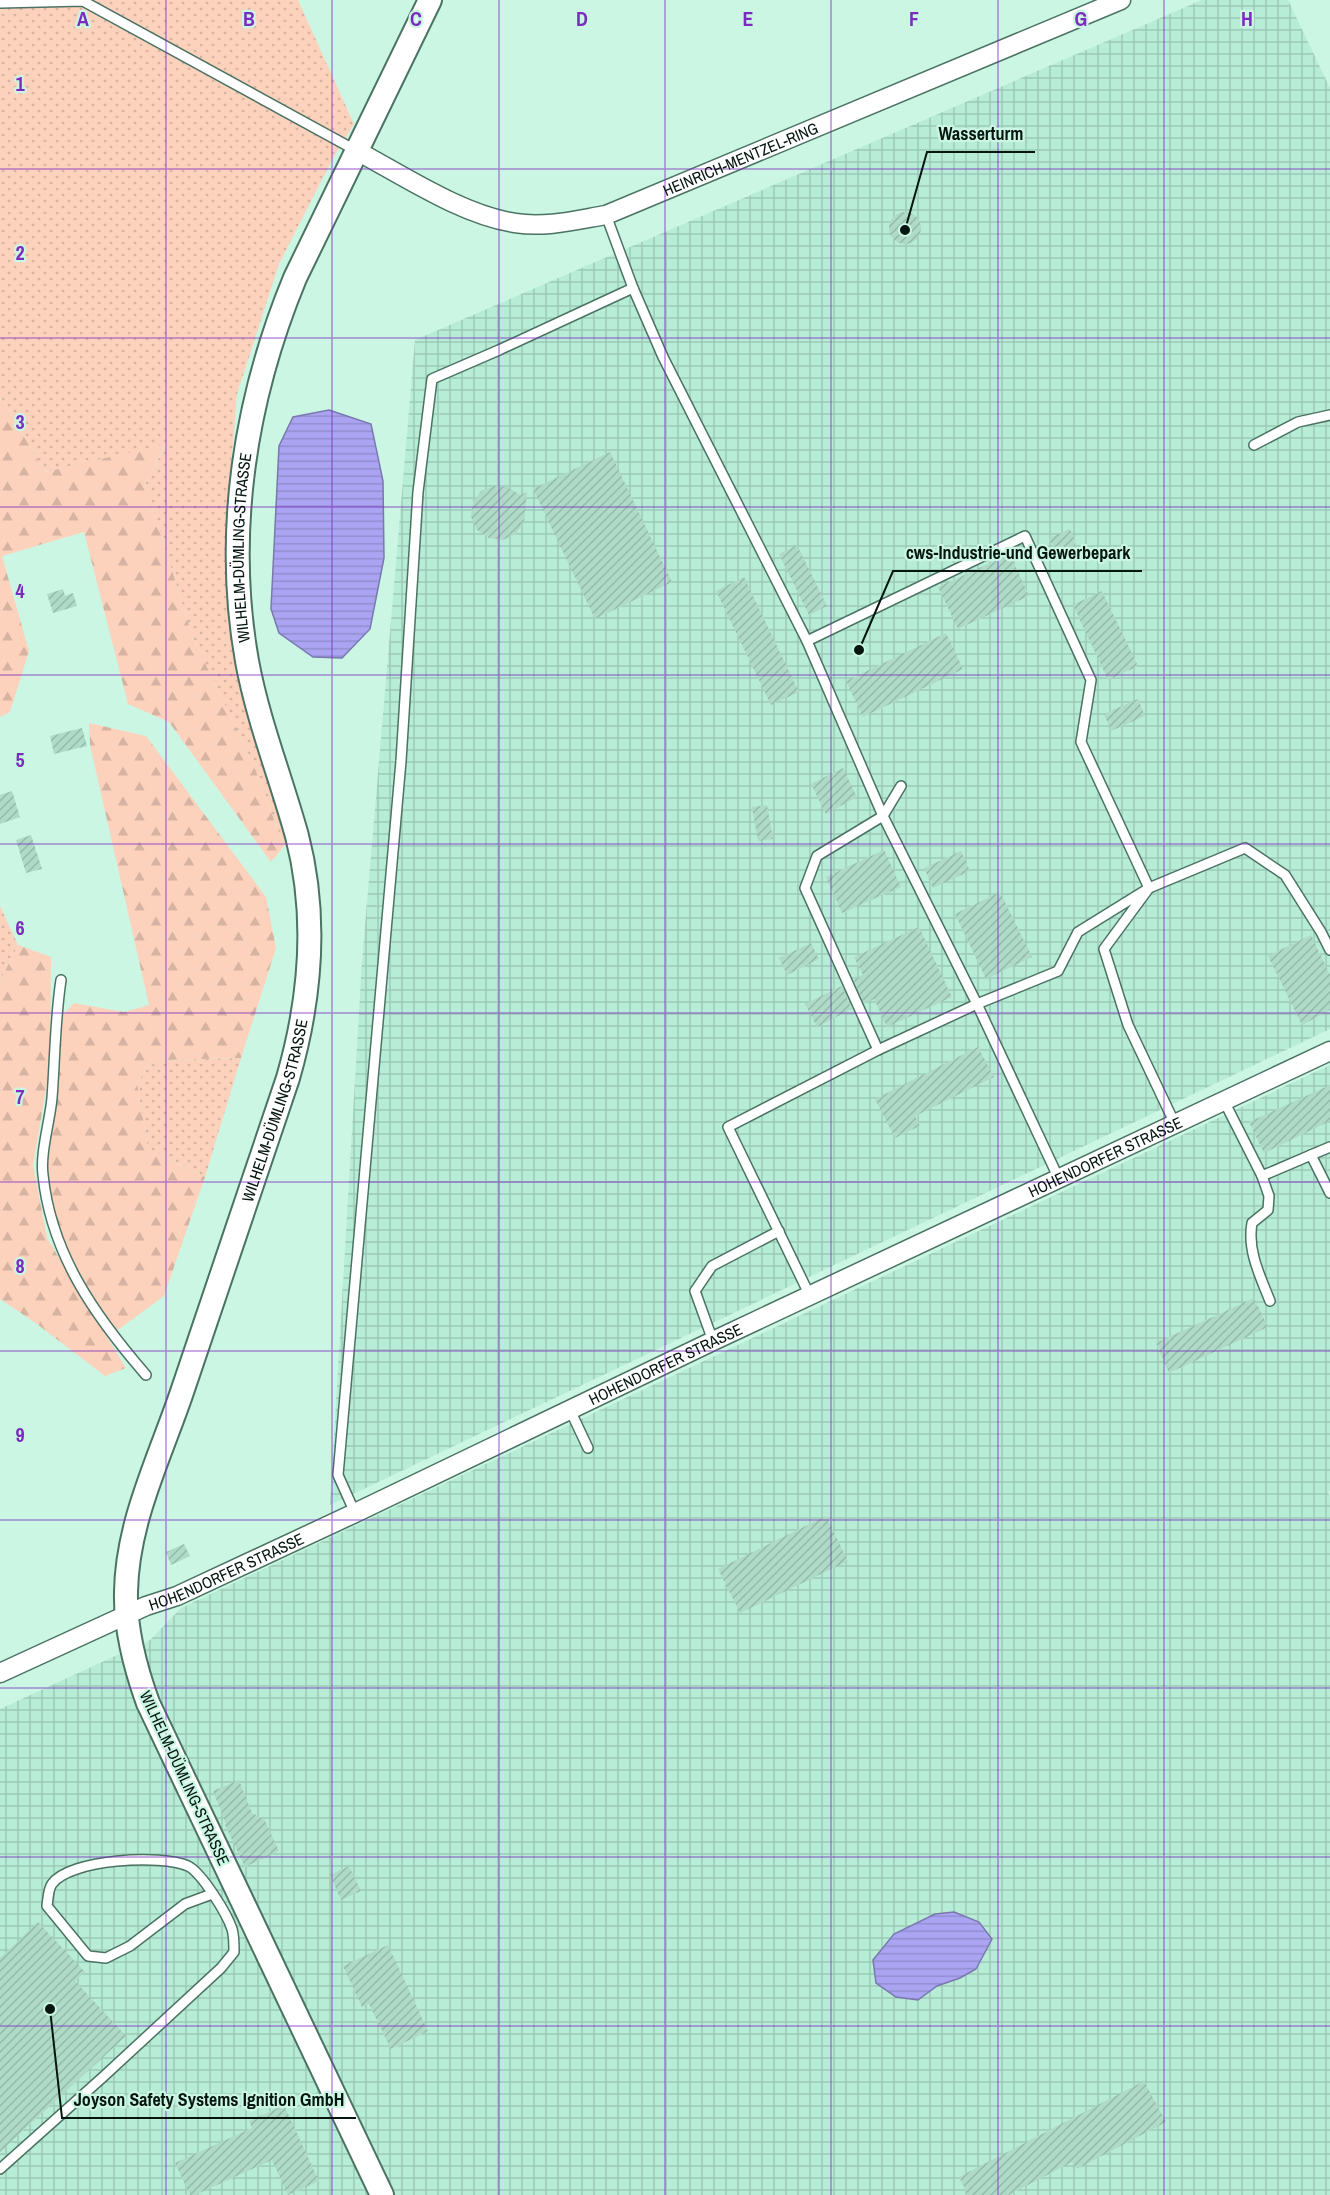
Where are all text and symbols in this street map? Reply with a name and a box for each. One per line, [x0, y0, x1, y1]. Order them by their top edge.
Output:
text: A [77, 5, 89, 32]
text: B [243, 5, 255, 32]
text: C [410, 5, 422, 32]
text: D [576, 5, 588, 32]
text: E [743, 5, 754, 32]
text: F [909, 5, 919, 32]
text: G [1075, 5, 1087, 32]
text: H [1241, 5, 1253, 32]
text: 1 [15, 70, 25, 97]
callout: Wasserturm [927, 116, 1035, 152]
street label: HEINRICH-MENTZEL-RING [659, 117, 821, 201]
text: Wasserturm [939, 121, 1023, 146]
text: 2 [15, 239, 25, 266]
text: 3 [15, 408, 25, 435]
street label: WILHELM-DÜMLING-STRASSE [227, 451, 256, 644]
callout: cws-Industrie-und Gewerbepark [893, 535, 1142, 571]
text: cws-Industrie-und Gewerbepark [906, 540, 1131, 565]
text: 4 [15, 577, 25, 604]
text: 5 [15, 746, 25, 773]
text: 6 [15, 914, 25, 941]
street label: WILHELM-DÜMLING-STRASSE [236, 1017, 313, 1205]
text: 7 [15, 1083, 25, 1110]
street label: HOHENDORFER STRASSE [1024, 1111, 1186, 1202]
text: 8 [15, 1252, 25, 1279]
street label: HOHENDORFER STRASSE [585, 1318, 746, 1410]
text: 9 [15, 1421, 25, 1448]
street label: HOHENDORFER STRASSE [146, 1527, 307, 1615]
street label: WILHELM-DÜMLING-STRASSE [135, 1687, 235, 1869]
callout: Joyson Safety Systems Ignition GmbH [62, 2082, 356, 2118]
text: Joyson Safety Systems Ignition GmbH [74, 2087, 344, 2112]

